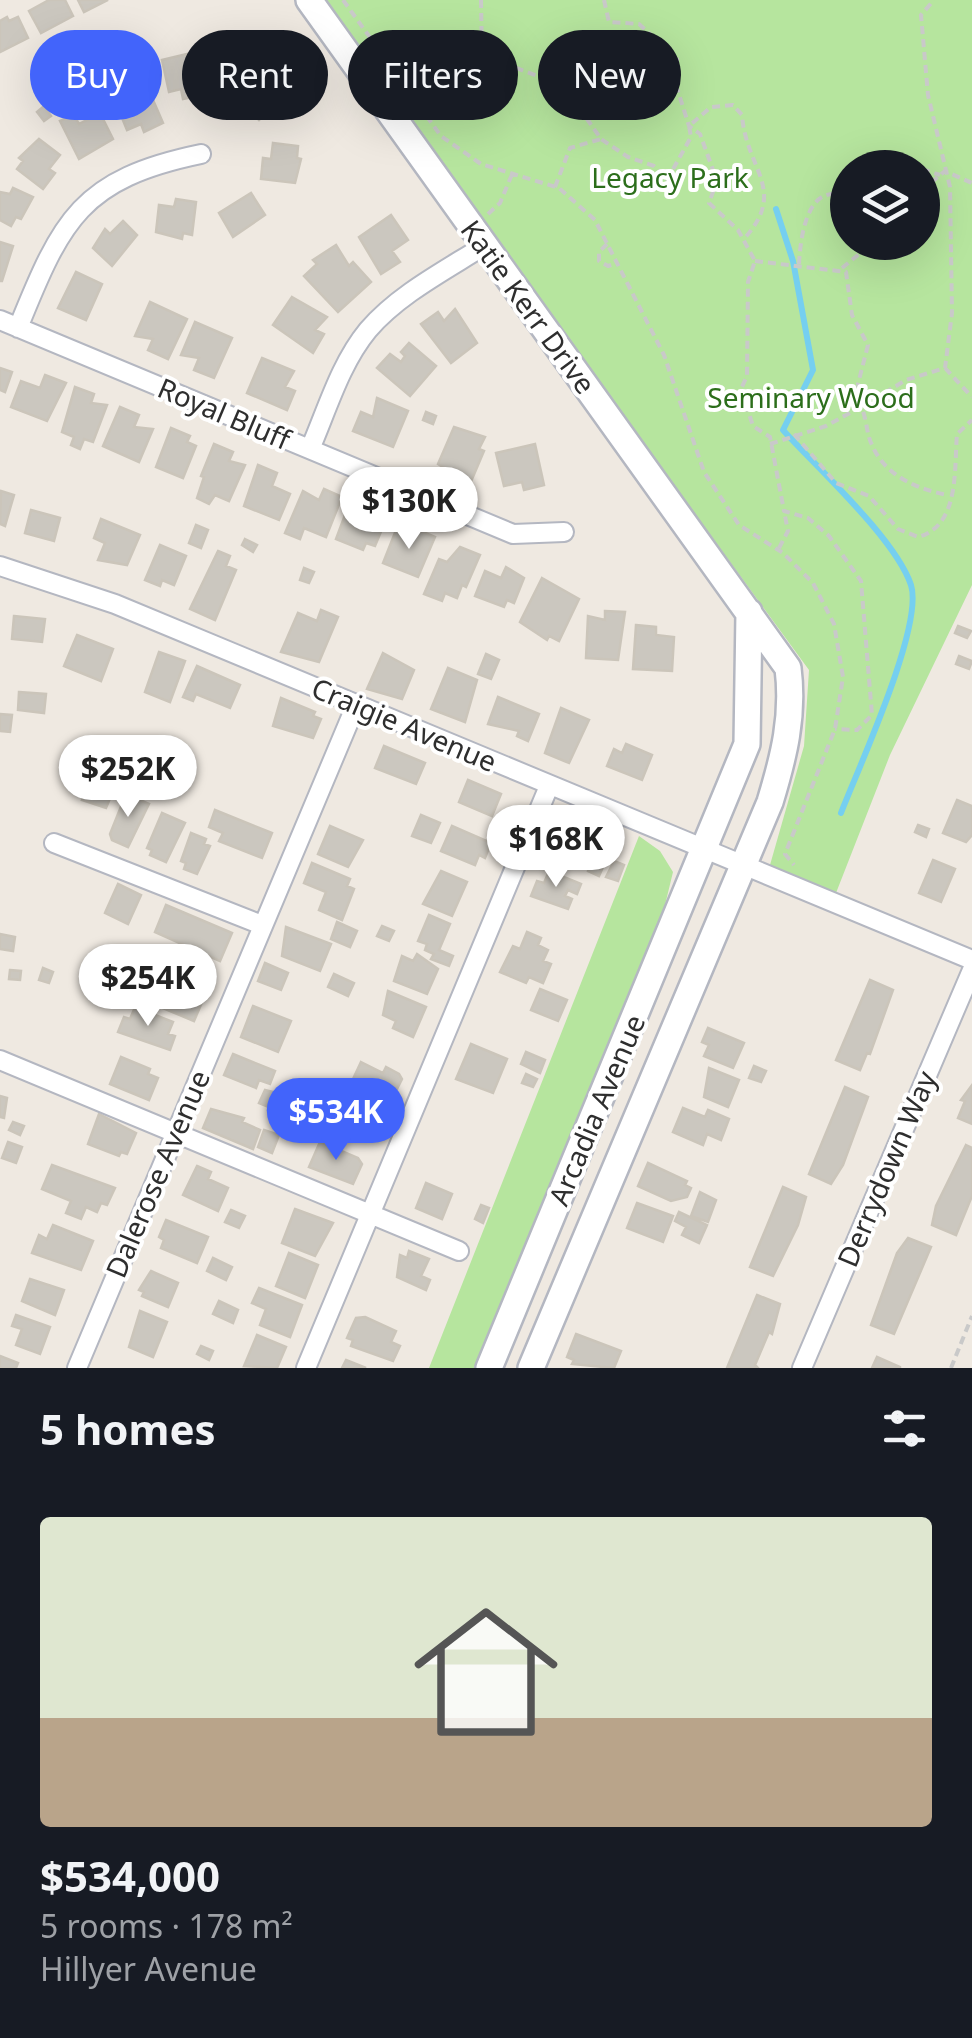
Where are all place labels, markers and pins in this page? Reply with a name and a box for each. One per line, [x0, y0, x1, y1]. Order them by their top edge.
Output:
pin: $130K [339, 467, 479, 552]
pin: $252K [58, 735, 198, 820]
pin: $168K [486, 805, 626, 890]
pin: $254K [78, 944, 218, 1029]
pin: $534K [266, 1078, 406, 1163]

